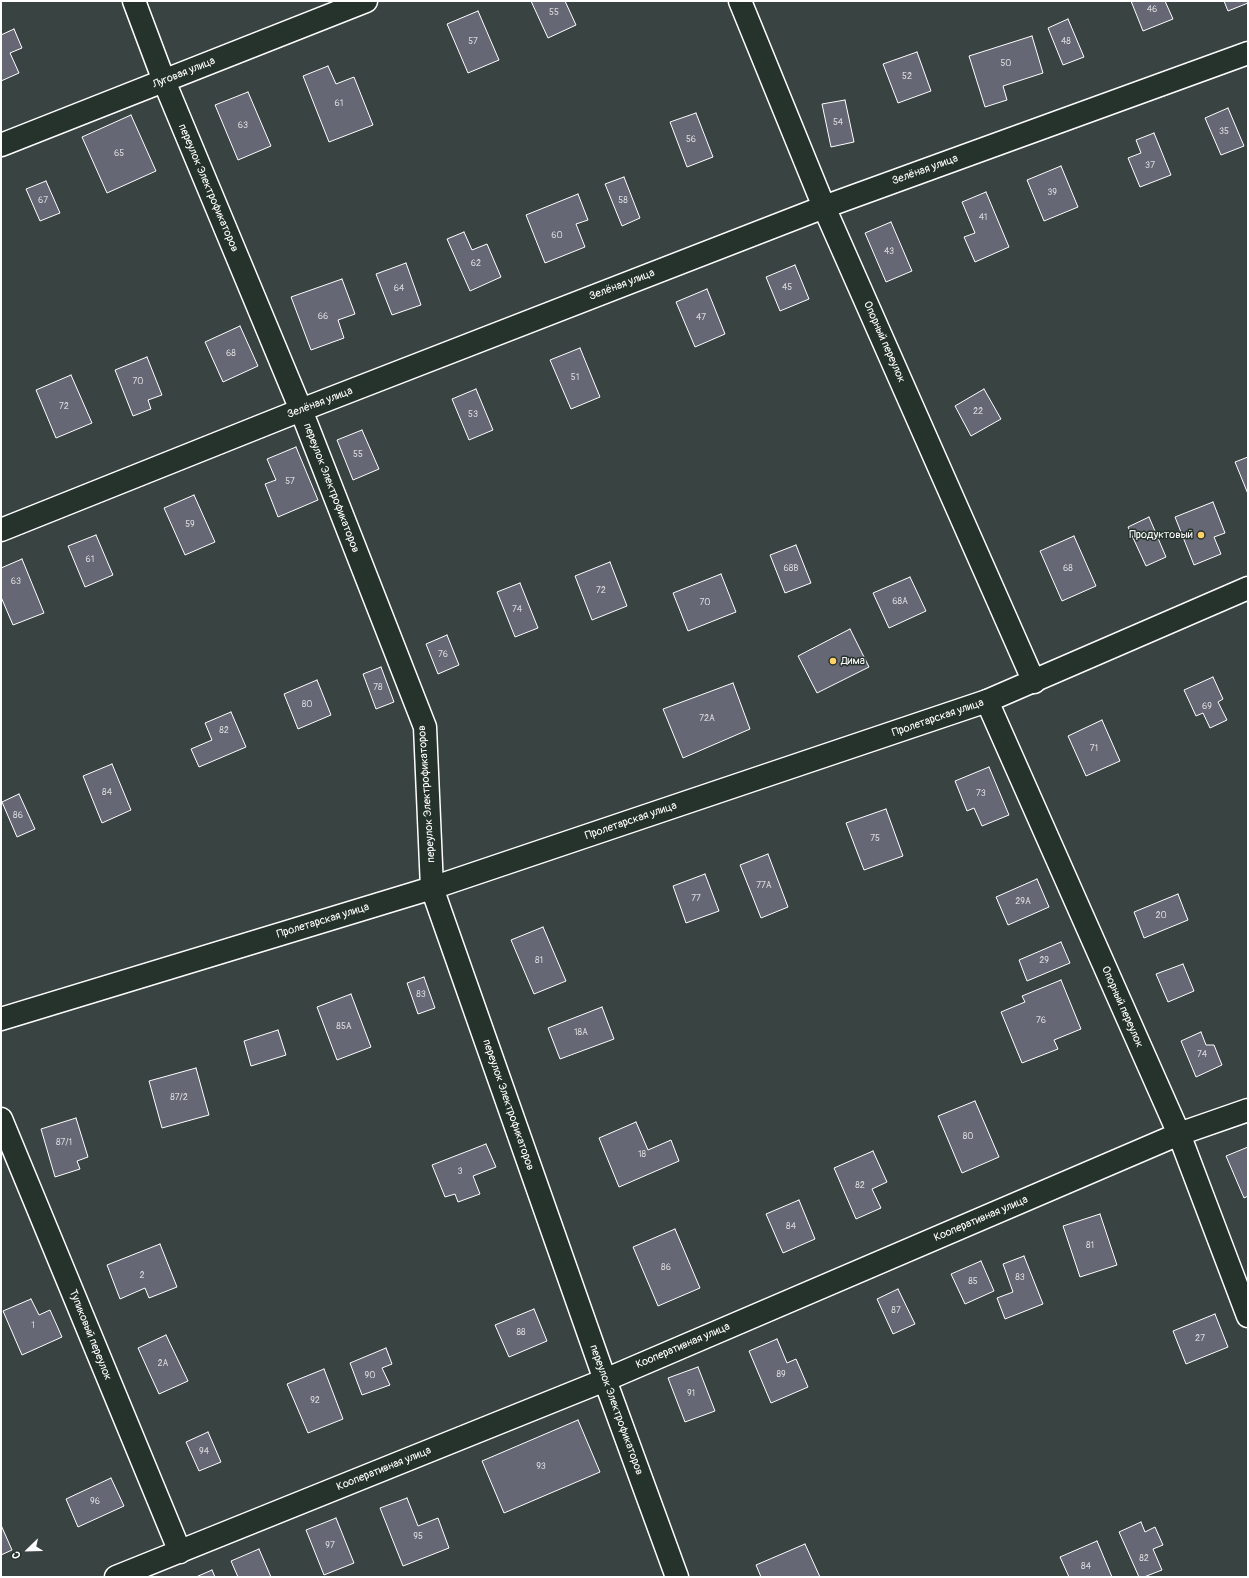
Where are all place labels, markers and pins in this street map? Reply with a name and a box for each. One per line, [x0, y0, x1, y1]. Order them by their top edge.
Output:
place label: Продуктовый [1129, 528, 1193, 542]
marker: Продуктовый [1196, 530, 1206, 540]
place label: Дима [841, 654, 865, 668]
marker: Дима [828, 656, 838, 666]

